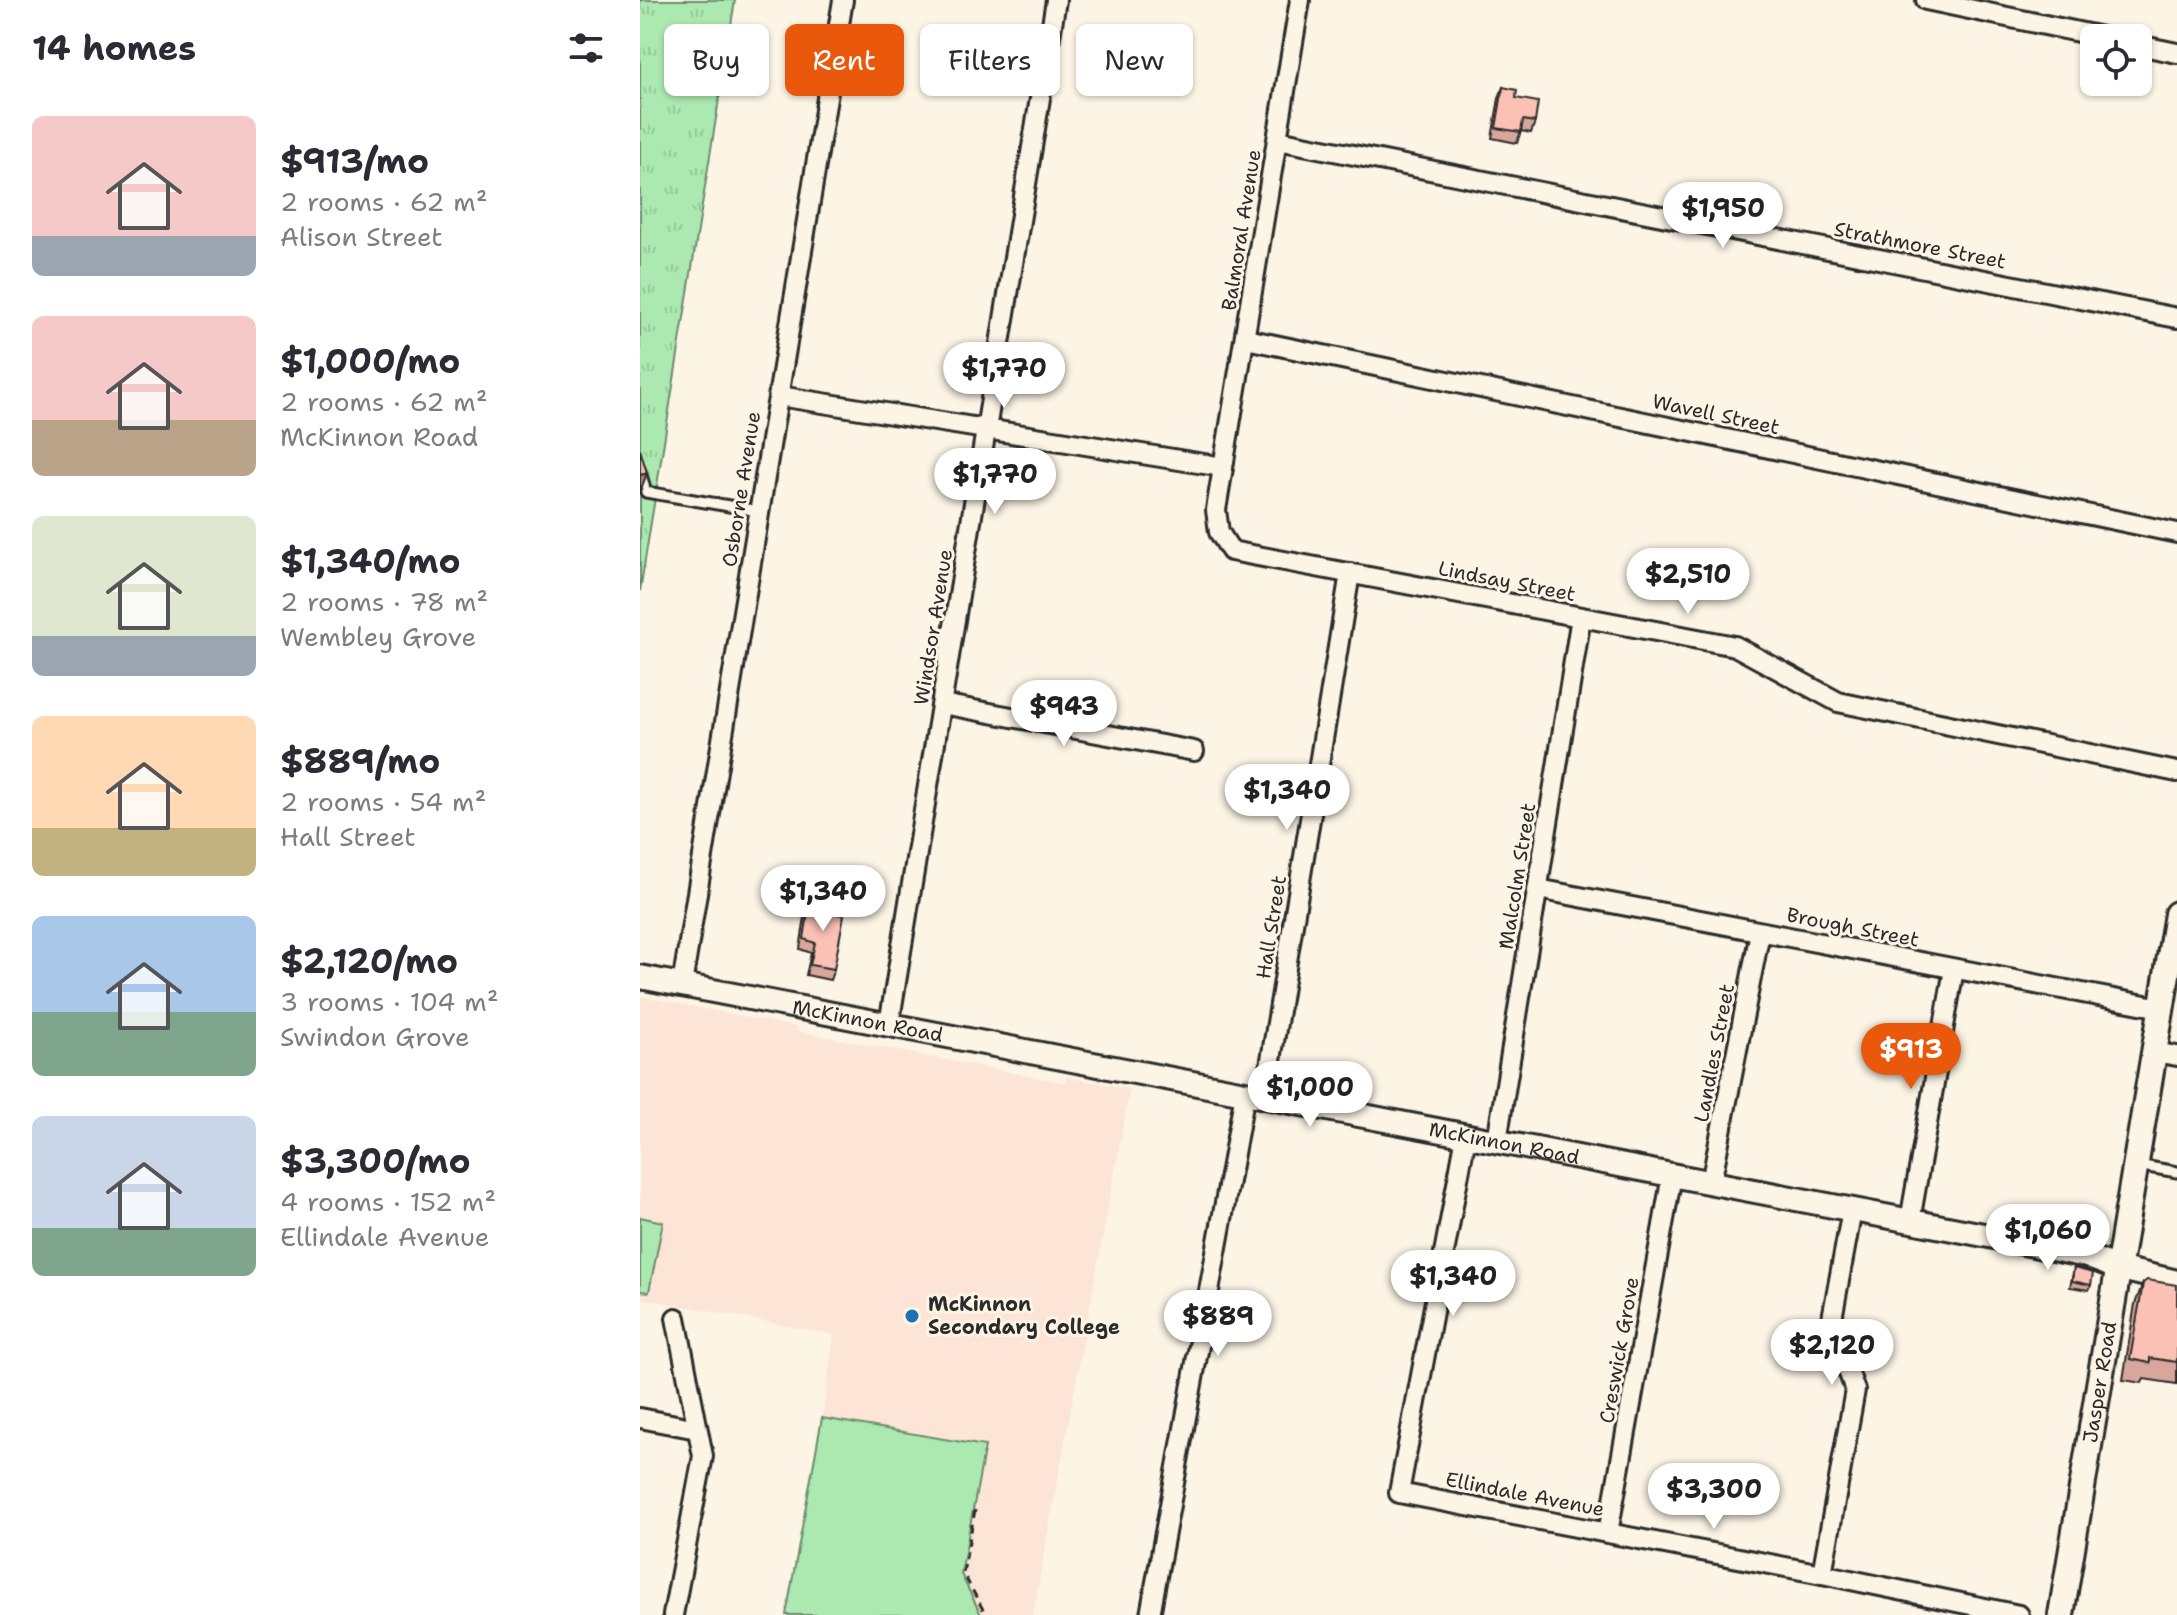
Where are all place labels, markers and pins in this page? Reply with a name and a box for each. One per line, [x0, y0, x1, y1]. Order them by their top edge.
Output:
pin: $1,950 [1658, 182, 1788, 250]
pin: $1,770 [939, 342, 1069, 410]
pin: $1,770 [930, 448, 1060, 516]
pin: $2,510 [1623, 548, 1753, 616]
pin: $943 [1017, 680, 1111, 748]
pin: $1,340 [1222, 764, 1352, 832]
pin: $1,340 [758, 865, 888, 933]
pin: $913 [1864, 1023, 1958, 1091]
pin: $1,000 [1245, 1061, 1375, 1129]
pin: $1,060 [1983, 1204, 2113, 1272]
pin: $1,340 [1388, 1250, 1518, 1318]
pin: $889 [1171, 1290, 1265, 1358]
place label: McKinnon Secondary College [928, 1291, 1120, 1340]
marker: McKinnon Secondary College [903, 1307, 921, 1325]
pin: $2,120 [1767, 1319, 1897, 1387]
pin: $3,300 [1649, 1463, 1779, 1531]

